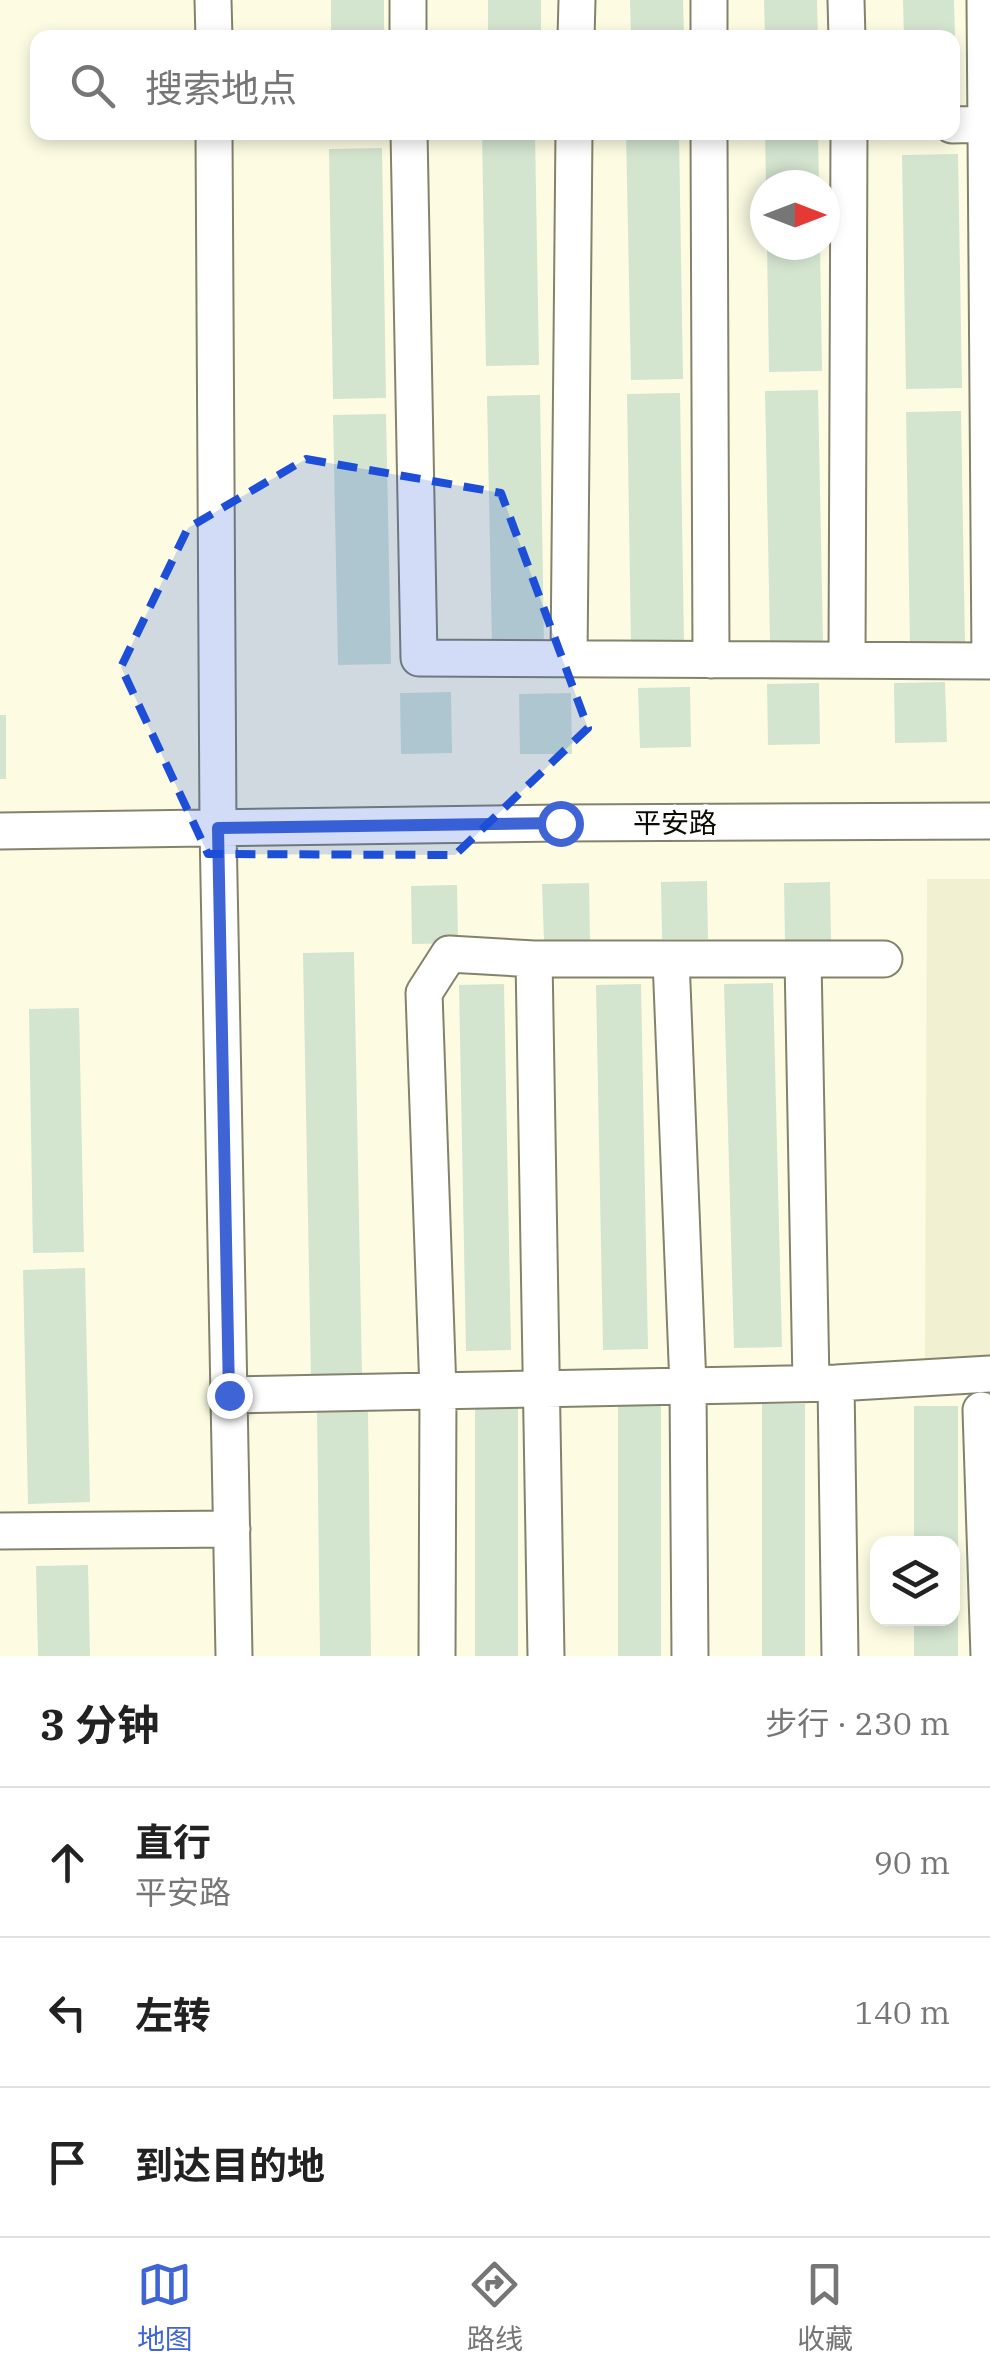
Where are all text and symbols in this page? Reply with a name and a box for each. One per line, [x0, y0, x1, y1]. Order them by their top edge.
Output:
search box [30, 30, 960, 140]
icon: search [65, 58, 120, 113]
text: 搜索地点 [145, 63, 297, 112]
north arrow [750, 170, 840, 260]
route start [538, 801, 584, 847]
street label: 平安路 [633, 804, 717, 841]
route end [207, 1373, 253, 1419]
map controls [870, 1536, 960, 1626]
button: layers [870, 1536, 960, 1626]
text: 3 分钟 [40, 1697, 159, 1752]
text: 步行 · 230 m [765, 1702, 950, 1744]
text: 直行 [135, 1817, 211, 1866]
icon: ahead [40, 1835, 95, 1890]
text: 90 m [874, 1841, 950, 1883]
text: 平安路 [135, 1871, 231, 1913]
icon: left [40, 1985, 95, 2040]
text: 左转 [135, 1990, 211, 2039]
text: 140 m [854, 1991, 950, 2033]
icon: arrive [40, 2135, 95, 2190]
text: 到达目的地 [135, 2140, 325, 2189]
tab: 地图 [137, 2257, 193, 2357]
tab: 路线 [467, 2257, 523, 2357]
tab: 收藏 [797, 2257, 853, 2357]

